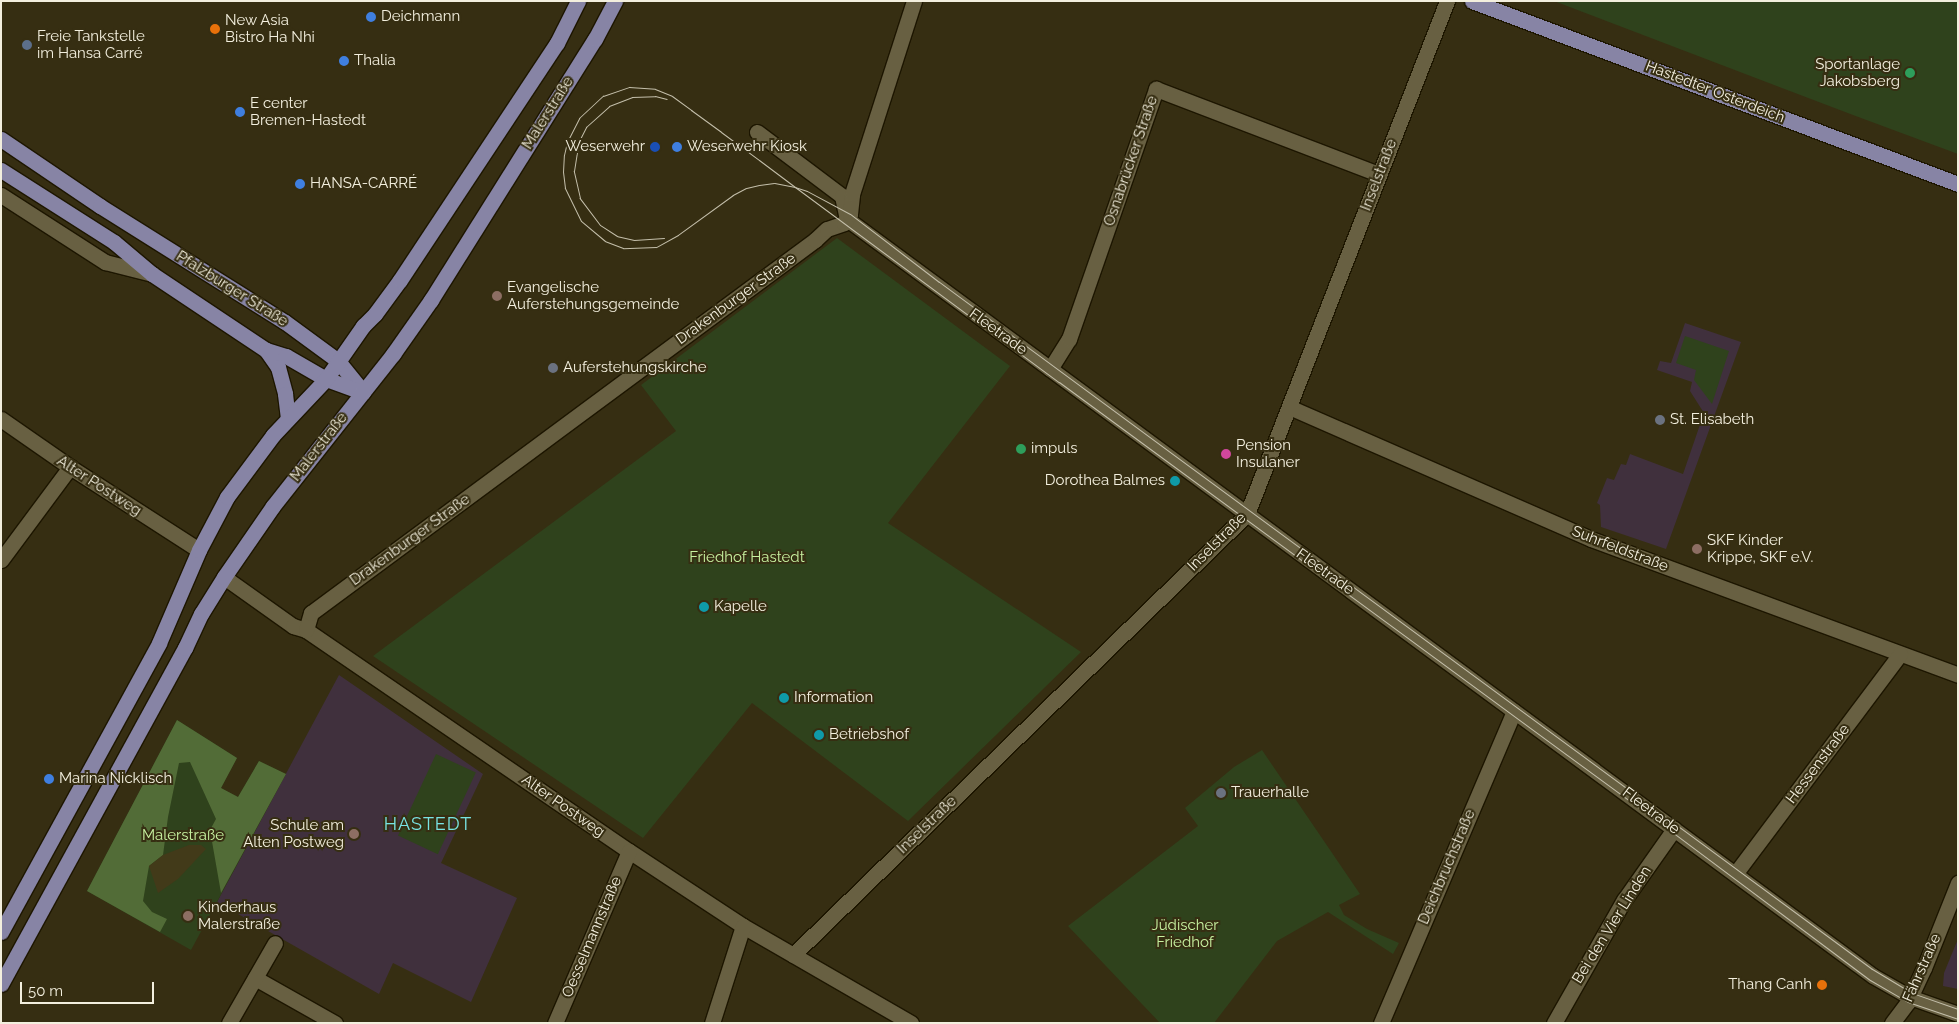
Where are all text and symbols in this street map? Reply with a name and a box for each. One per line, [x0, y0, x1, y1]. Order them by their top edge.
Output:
place label: Deichmann [381, 8, 460, 26]
place label: New Asia Bistro Ha Nhi [225, 11, 315, 46]
marker: Deichmann [365, 11, 377, 23]
marker: New Asia Bistro Ha Nhi [209, 23, 221, 35]
place label: Freie Tankstelle im Hansa Carré [37, 27, 145, 62]
marker: Freie Tankstelle im Hansa Carré [21, 39, 33, 51]
place label: Thalia [354, 52, 396, 70]
marker: Thalia [338, 55, 350, 67]
place label: Sportanlage Jakobsberg [1815, 55, 1900, 90]
street label: Hastedter Osterdeich [1643, 57, 1787, 127]
marker: Sportanlage Jakobsberg [1904, 67, 1916, 79]
street label: Malerstraße [519, 73, 577, 153]
street label: Osnabrücker Straße [1100, 93, 1162, 229]
place label: E center Bremen-Hastedt [250, 94, 366, 129]
marker: E center Bremen-Hastedt [234, 106, 246, 118]
street label: Inselstraße [1357, 137, 1401, 213]
place label: Weserwehr [565, 138, 645, 156]
place label: Weserwehr Kiosk [687, 138, 807, 156]
marker: Weserwehr [649, 141, 661, 153]
marker: Weserwehr Kiosk [671, 141, 683, 153]
place label: HANSA-CARRÉ [310, 175, 417, 193]
marker: HANSA-CARRÉ [294, 178, 306, 190]
street label: Pfalzburger Straße [173, 247, 291, 331]
street label: Drakenburger Straße [672, 249, 800, 349]
place label: Evangelische Auferstehungsgemeinde [507, 278, 679, 313]
marker: Evangelische Auferstehungsgemeinde [491, 290, 503, 302]
street label: Fleetrade [966, 305, 1030, 359]
place label: Auferstehungskirche [563, 359, 707, 377]
marker: Auferstehungskirche [547, 362, 559, 374]
street label: Malerstraße [287, 409, 351, 485]
place label: St. Elisabeth [1670, 411, 1754, 429]
marker: St. Elisabeth [1654, 414, 1666, 426]
place label: Pension Insulaner [1236, 436, 1300, 471]
place label: impuls [1031, 440, 1078, 458]
marker: impuls [1015, 443, 1027, 455]
marker: Pension Insulaner [1220, 448, 1232, 460]
street label: Alter Postweg [53, 452, 145, 520]
place label: Dorothea Balmes [1045, 472, 1165, 490]
marker: Dorothea Balmes [1169, 475, 1181, 487]
street label: Drakenburger Straße [346, 490, 474, 590]
street label: Inselstraße [1184, 509, 1250, 575]
street label: Suhrfeldstraße [1569, 522, 1671, 576]
place label: SKF Kinder Krippe, SKF e.V. [1707, 531, 1814, 566]
marker: SKF Kinder Krippe, SKF e.V. [1691, 543, 1703, 555]
street label: Fleetrade [1293, 545, 1357, 599]
park label: Friedhof Hastedt [689, 549, 805, 567]
place label: Kapelle [714, 598, 767, 616]
marker: Kapelle [698, 601, 710, 613]
place label: Information [794, 689, 873, 707]
marker: Information [778, 692, 790, 704]
street label: Hessenstraße [1782, 721, 1854, 807]
place label: Betriebshof [829, 726, 909, 744]
marker: Betriebshof [813, 729, 825, 741]
place label: Marina Nicklisch [59, 770, 172, 788]
street label: Alter Postweg [518, 771, 608, 841]
marker: Marina Nicklisch [43, 773, 55, 785]
place label: Trauerhalle [1231, 784, 1309, 802]
street label: Fleetrade [1619, 784, 1683, 838]
marker: Trauerhalle [1215, 787, 1227, 799]
street label: Inselstraße [894, 792, 960, 858]
street label: Deichbruchstraße [1415, 807, 1479, 927]
district label: HASTEDT [383, 813, 473, 835]
place label: Schule am Alten Postweg [243, 816, 344, 851]
park label: Malerstraße [142, 827, 224, 845]
marker: Schule am Alten Postweg [348, 828, 360, 840]
street label: Bei den Vier Linden [1568, 863, 1656, 987]
street label: Oesselmannstraße [558, 874, 626, 1000]
place label: Kinderhaus Malerstraße [198, 898, 280, 933]
marker: Kinderhaus Malerstraße [182, 910, 194, 922]
park label: Jüdischer Friedhof [1152, 916, 1218, 951]
street label: Fährstraße [1899, 931, 1945, 1005]
scale bar [22, 972, 156, 1004]
place label: Thang Canh [1728, 976, 1812, 994]
marker: Thang Canh [1816, 979, 1828, 991]
text: 50 m [28, 982, 63, 1000]

